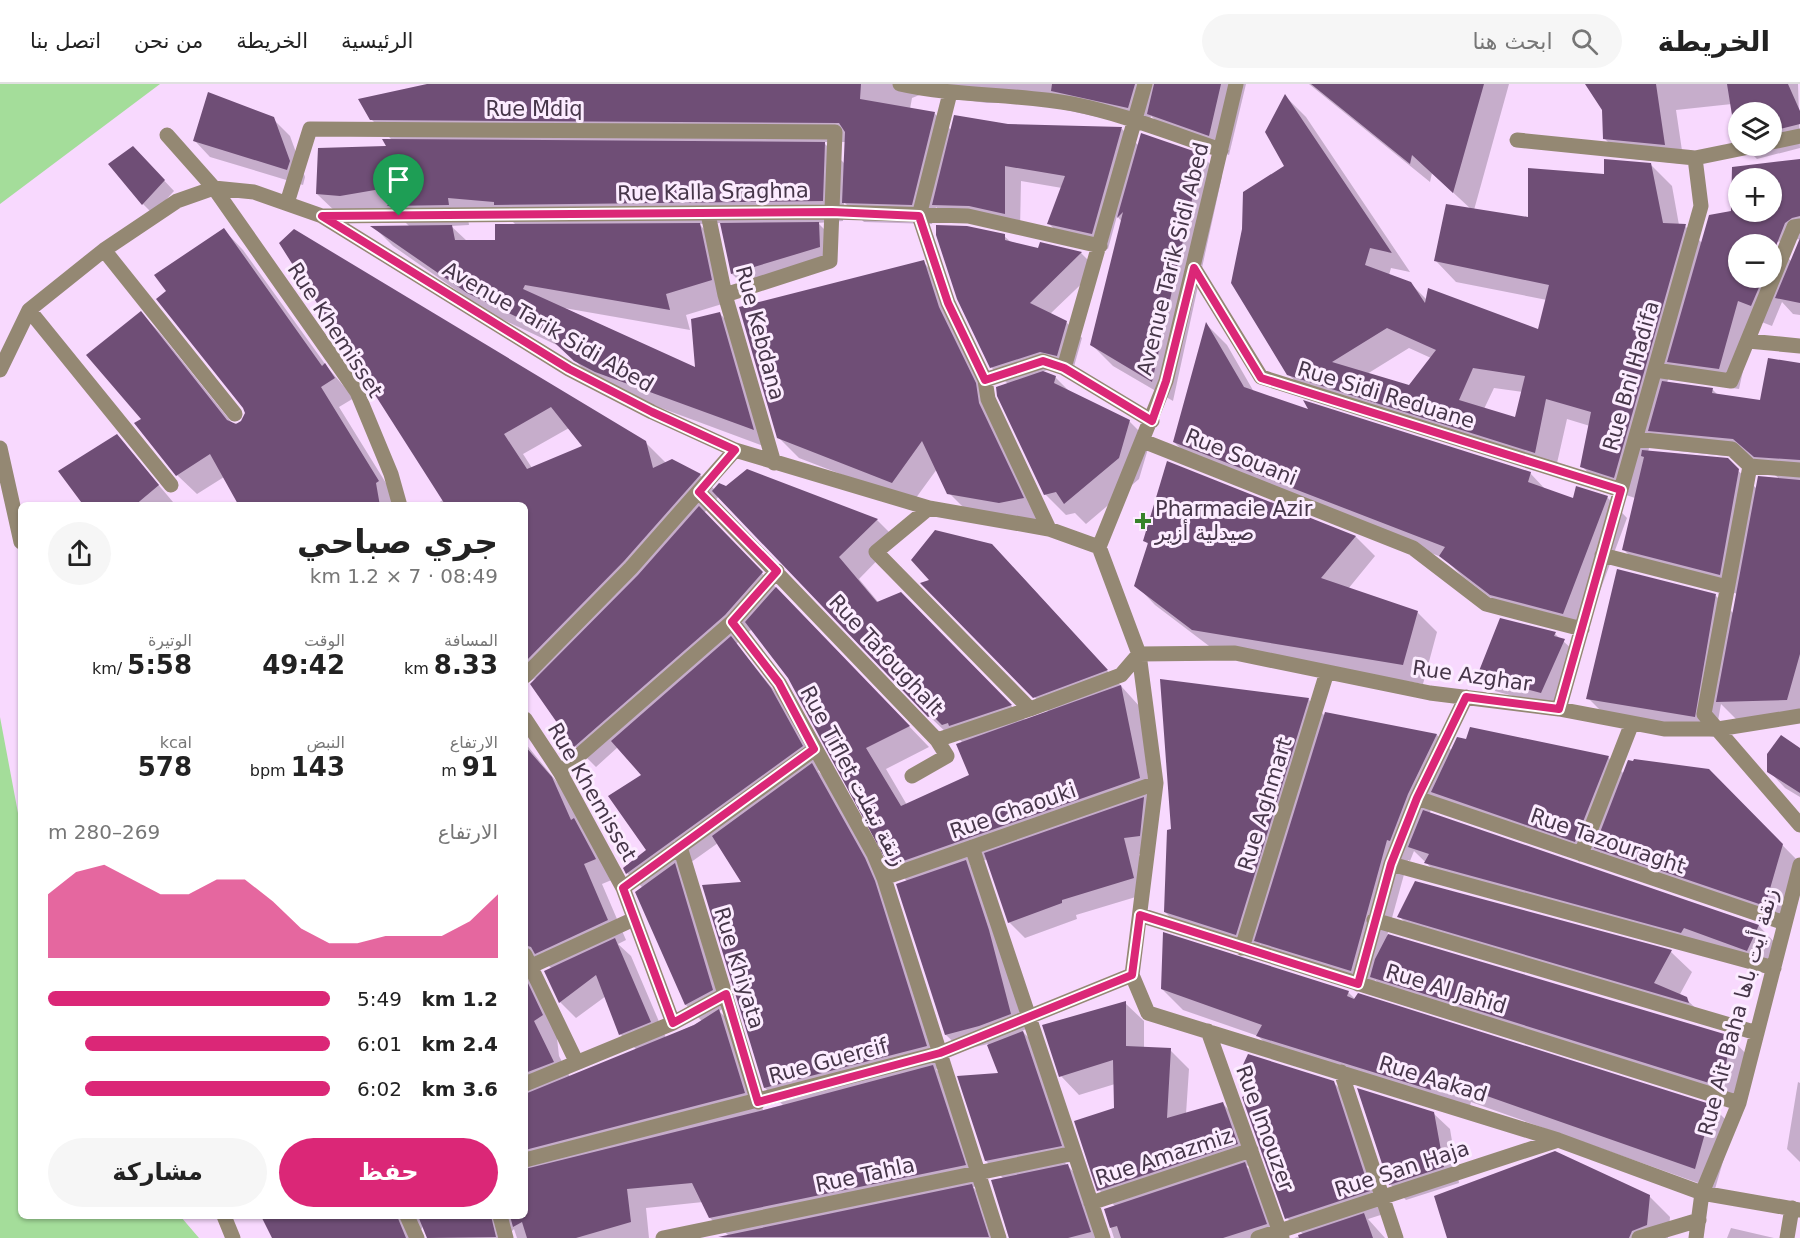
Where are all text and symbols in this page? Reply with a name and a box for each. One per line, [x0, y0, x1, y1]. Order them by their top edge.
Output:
search box [1202, 14, 1622, 68]
icon: search [1568, 25, 1601, 58]
text: الخريطة [1658, 25, 1770, 58]
text: اتصل بنا [30, 29, 101, 53]
text: من نحن [134, 29, 203, 53]
text: الخريطة [236, 29, 308, 53]
text: الرئيسية [341, 29, 413, 53]
text: ابحث هنا [1473, 29, 1553, 54]
street label: Rue Mdiq [485, 97, 583, 121]
map controls [1728, 102, 1782, 288]
button: layers [1728, 102, 1782, 156]
street label: Avenue Tarik Sidi Abed [1132, 140, 1214, 378]
pin [373, 154, 424, 216]
icon: arrive [382, 163, 415, 196]
button: + [1728, 168, 1782, 222]
street label: Rue Kalla Sraghna [617, 178, 809, 206]
button: − [1728, 234, 1782, 288]
street label: Avenue Tarik Sidi Abed [438, 257, 658, 397]
street label: Rue Khemisset [282, 258, 388, 402]
street label: Rue Kebdana [731, 263, 789, 403]
street label: Rue Bni Hadifa [1598, 298, 1664, 454]
street label: Rue Sidi Reduane [1295, 357, 1477, 433]
street label: Rue Souani [1182, 424, 1300, 490]
place label: Pharmacie Azir صيدلية أزير [1154, 497, 1313, 545]
marker: Pharmacie Azir صيدلية أزير [1136, 514, 1150, 528]
button: share [48, 522, 111, 585]
text: جري صباحي [297, 522, 498, 561]
text: 08:49 · 7 × 1.2 km [310, 564, 498, 588]
street label: Rue Tafoughalt [824, 590, 948, 720]
text: الوتيرة [148, 631, 192, 650]
text: الوقت [304, 631, 345, 650]
text: المسافة [444, 631, 498, 650]
text: 5:58 [127, 650, 192, 680]
text: 49:42 [262, 650, 345, 680]
text: 8.33 [434, 650, 498, 680]
street label: Rue Azghar [1411, 656, 1533, 696]
text: /km [92, 659, 127, 678]
text: km [404, 659, 434, 678]
street label: Rue Tiflet زنقة تيفلت [795, 682, 911, 870]
street label: Rue Khemisset [543, 718, 641, 866]
text: kcal [160, 733, 192, 752]
text: النبض [306, 733, 345, 752]
text: الارتفاع [450, 733, 498, 752]
street label: Rue Aghmart [1233, 735, 1297, 873]
text: 578 [138, 752, 192, 782]
text: 143 [291, 752, 345, 782]
text: 91 [462, 752, 498, 782]
text: bpm [250, 761, 291, 780]
text: m [441, 761, 462, 780]
street label: Rue Chaouki [947, 778, 1079, 844]
street label: Rue Tazouraght [1527, 803, 1689, 879]
text: 269–280 m [48, 820, 160, 844]
text: الارتفاع [438, 820, 498, 844]
street label: Rue Ait Baha زنقة أيت باها [1691, 885, 1783, 1138]
street label: Rue Khiyata [709, 904, 769, 1032]
street label: Rue Al Jahid [1383, 959, 1509, 1019]
text: 5:49 [357, 987, 402, 1011]
text: 1.2 km [421, 987, 498, 1011]
text: 6:01 [357, 1032, 402, 1056]
text: 2.4 km [421, 1032, 498, 1056]
street label: Rue Guercif [766, 1033, 891, 1088]
street label: Rue Aakad [1376, 1051, 1490, 1107]
street label: Rue Imouzer [1231, 1062, 1299, 1194]
text: 6:02 [357, 1077, 402, 1101]
text: 3.6 km [421, 1077, 498, 1101]
street label: Rue Amazmiz [1092, 1124, 1236, 1190]
street label: Rue San Haja [1332, 1136, 1472, 1202]
button: مشاركة [48, 1138, 267, 1207]
button: حفظ [279, 1138, 498, 1207]
street label: Rue Tahla [813, 1153, 917, 1197]

